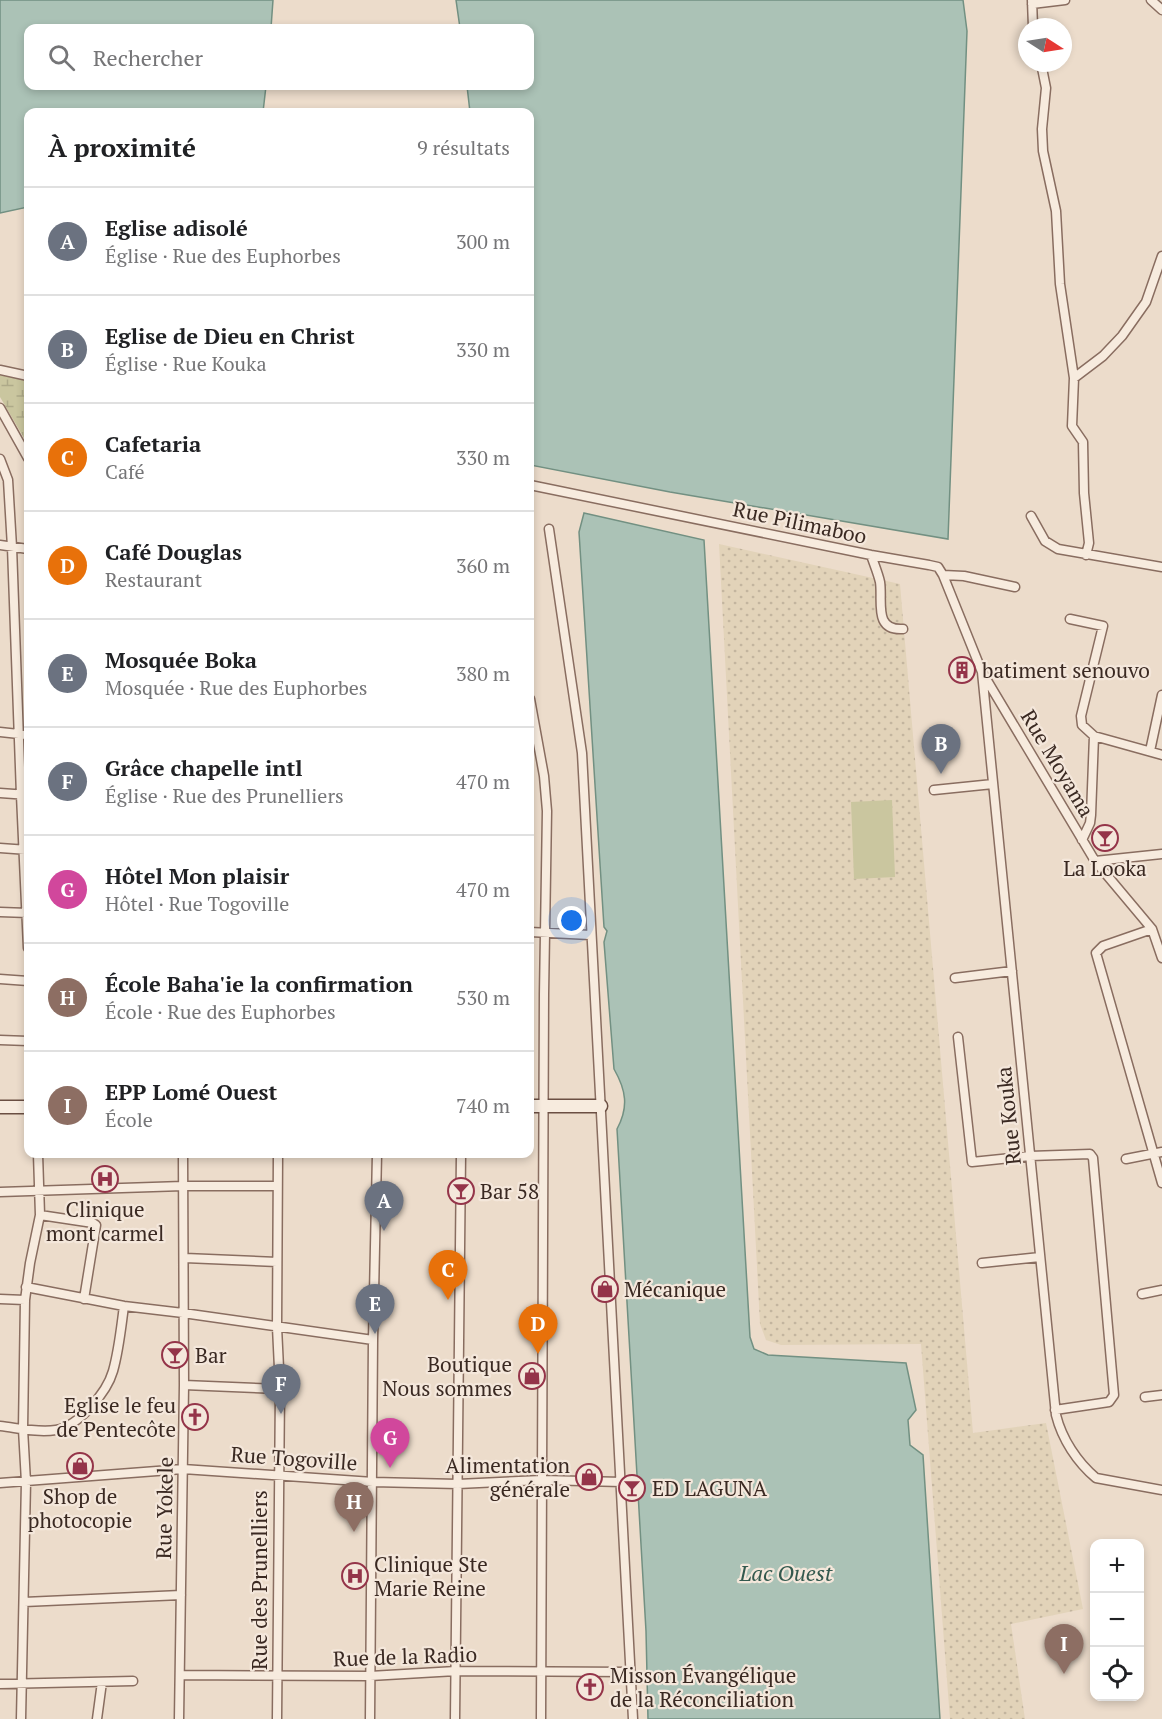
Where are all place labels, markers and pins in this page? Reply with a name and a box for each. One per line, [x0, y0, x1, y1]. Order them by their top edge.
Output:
building icon: batiment senouvo [947, 655, 977, 685]
place label: batiment senouvo [982, 656, 1150, 684]
pin: B [922, 724, 960, 774]
bar icon: La Looka [1090, 823, 1120, 853]
place label: La Looka [1063, 854, 1147, 882]
hospital icon: Clinique mont carmel [90, 1164, 120, 1194]
bar icon: Bar 58 [446, 1176, 476, 1206]
place label: Bar 58 [480, 1177, 539, 1205]
pin: A [364, 1182, 404, 1231]
place label: Clinique mont carmel [46, 1195, 164, 1247]
pin: C [428, 1250, 468, 1300]
shop icon: Mécanique [590, 1274, 620, 1304]
place label: Mécanique [624, 1275, 726, 1303]
pin: E [356, 1284, 394, 1334]
pin: D [518, 1304, 558, 1354]
bar icon: Bar [160, 1340, 190, 1370]
place label: Bar [195, 1341, 227, 1369]
place label: Boutique Nous sommes [382, 1350, 512, 1402]
shop icon: Boutique Nous sommes [517, 1361, 547, 1391]
pin: F [262, 1364, 300, 1414]
place label: Eglise le feu de Pentecôte [56, 1391, 176, 1443]
church icon: Eglise le feu de Pentecôte [180, 1402, 210, 1432]
pin: G [370, 1418, 410, 1468]
shop icon: Shop de photocopie [65, 1451, 95, 1481]
place label: Alimentation générale [445, 1451, 571, 1503]
shop icon: Alimentation générale [574, 1462, 604, 1492]
bar icon: ED LAGUNA [617, 1473, 647, 1503]
place label: ED LAGUNA [652, 1474, 768, 1502]
place label: Shop de photocopie [28, 1482, 132, 1534]
pin: H [334, 1482, 374, 1532]
place label: Clinique Ste Marie Reine [374, 1550, 488, 1602]
hospital icon: Clinique Ste Marie Reine [340, 1561, 370, 1591]
pin: I [1044, 1624, 1084, 1674]
place label: Misson Évangélique de la Réconciliation [610, 1661, 796, 1713]
church icon: Misson Évangélique de la Réconciliation [575, 1672, 605, 1702]

